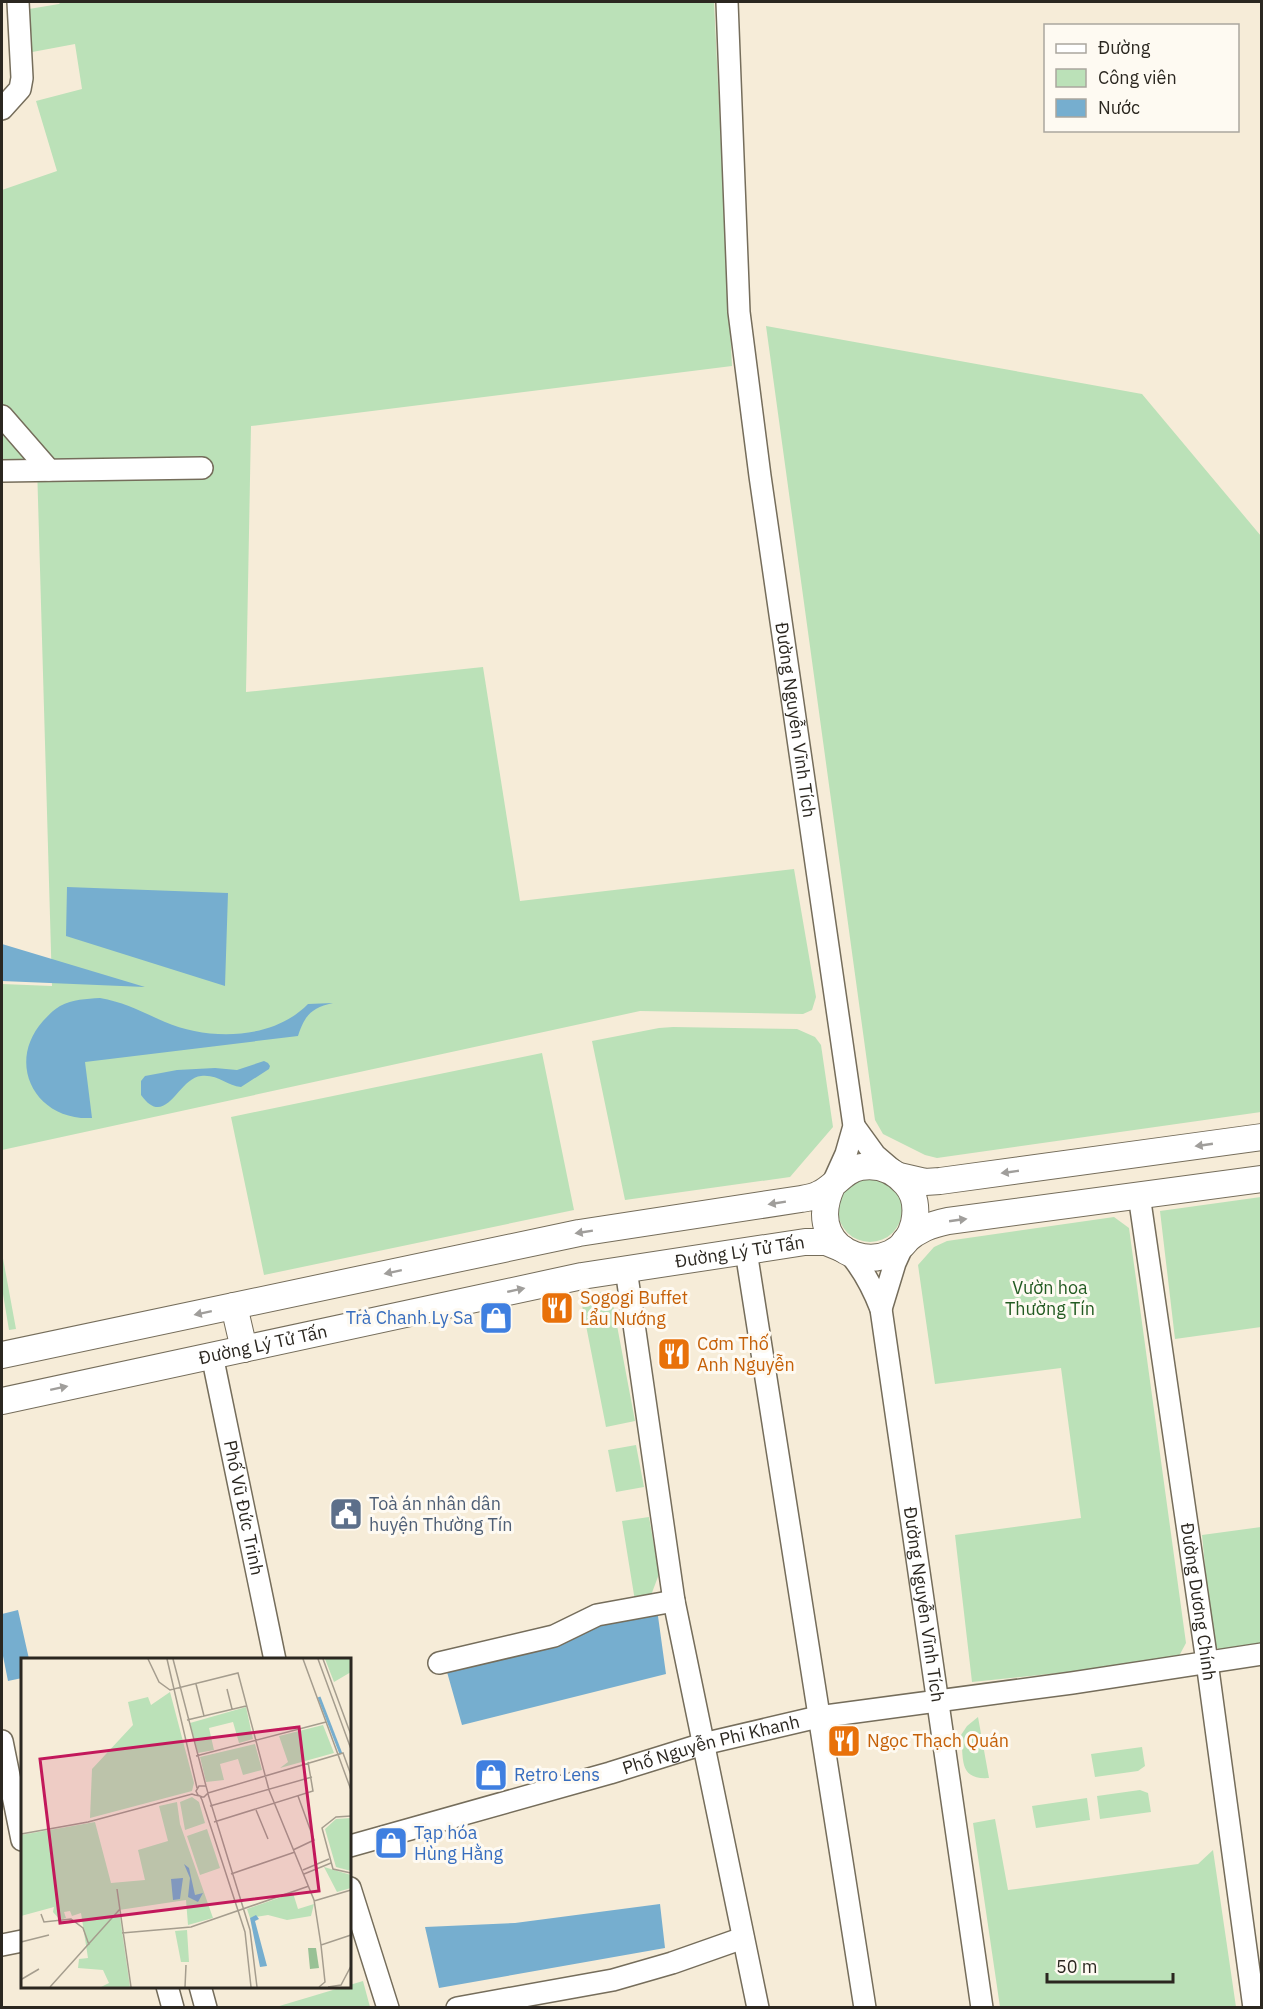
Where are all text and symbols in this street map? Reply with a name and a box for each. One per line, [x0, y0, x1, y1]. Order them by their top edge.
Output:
legend [1044, 24, 1239, 132]
text: Đường [1098, 36, 1151, 59]
text: Công viên [1098, 66, 1177, 89]
text: Nước [1098, 96, 1140, 119]
street label: Đường Nguyễn Vĩnh Tích [770, 621, 821, 819]
one-way arrow [1194, 1140, 1213, 1149]
one-way arrow [1001, 1167, 1020, 1176]
one-way arrow [767, 1198, 786, 1207]
one-way arrow [948, 1215, 967, 1224]
one-way arrow [575, 1228, 594, 1237]
street label: Đường Lý Tử Tấn [673, 1230, 806, 1273]
one-way arrow [384, 1268, 403, 1277]
park label: Vườn hoa Thường Tín [1005, 1276, 1095, 1320]
one-way arrow [507, 1285, 526, 1294]
place label: Sogogi Buffet Lẩu Nướng [580, 1286, 688, 1330]
restaurant icon: Sogogi Buffet Lẩu Nướng [539, 1290, 575, 1326]
shop icon: Trà Chanh Ly Sa [478, 1300, 514, 1336]
place label: Trà Chanh Ly Sa [346, 1306, 473, 1329]
one-way arrow [193, 1308, 212, 1318]
street label: Đường Lý Tử Tấn [197, 1319, 329, 1369]
place label: Cơm Thố Anh Nguyễn [697, 1332, 795, 1376]
restaurant icon: Cơm Thố Anh Nguyễn [656, 1336, 692, 1372]
one-way arrow [49, 1383, 68, 1393]
street label: Phố Vũ Đức Trinh [219, 1438, 269, 1577]
place label: Toà án nhân dân huyện Thường Tín [369, 1492, 513, 1536]
public building icon: Toà án nhân dân huyện Thường Tín [328, 1496, 364, 1532]
street label: Đường Nguyễn Vĩnh Tích [899, 1505, 950, 1704]
street label: Đường Dương Chính [1176, 1521, 1221, 1682]
inset map [21, 1658, 351, 1988]
street label: Phố Nguyễn Phi Khanh [619, 1710, 802, 1779]
restaurant icon: Ngọc Thạch Quán [826, 1723, 862, 1759]
place label: Ngọc Thạch Quán [867, 1729, 1009, 1752]
shop icon: Retro Lens [473, 1757, 509, 1793]
place label: Retro Lens [514, 1763, 600, 1786]
place label: Tạp hóa Hùng Hằng [414, 1821, 503, 1865]
shop icon: Tạp hóa Hùng Hằng [373, 1825, 409, 1861]
scale bar [1047, 1946, 1173, 1984]
text: 50 m [1056, 1955, 1098, 1978]

